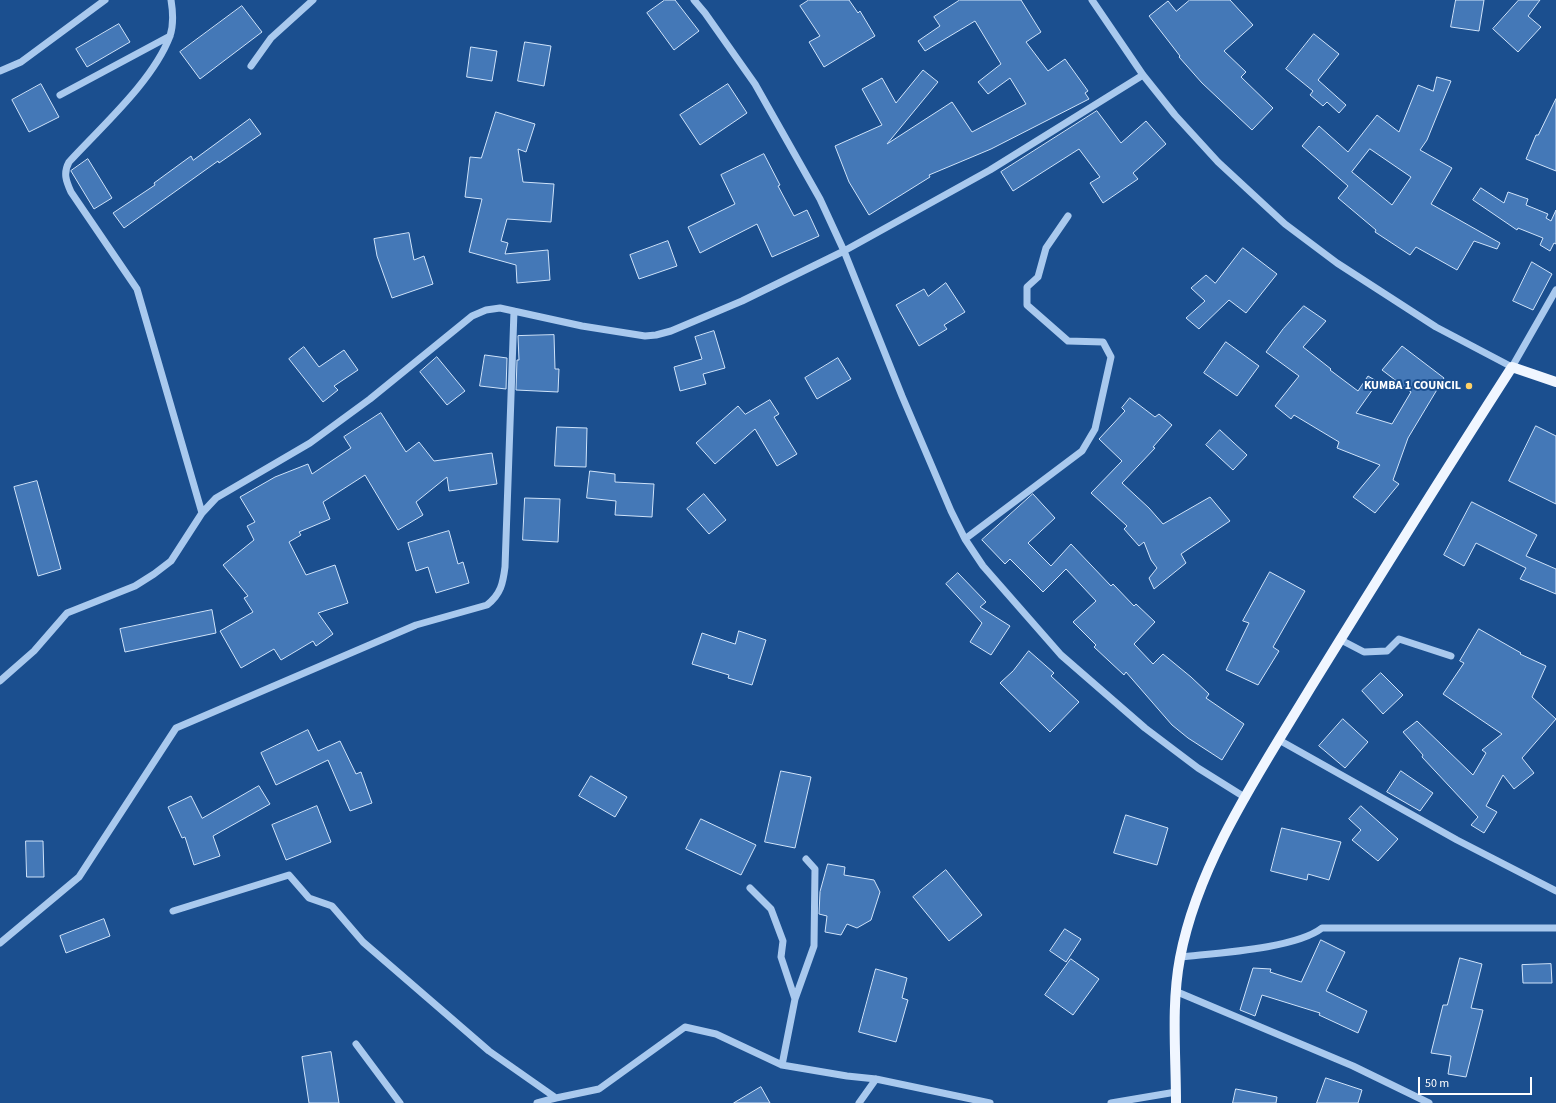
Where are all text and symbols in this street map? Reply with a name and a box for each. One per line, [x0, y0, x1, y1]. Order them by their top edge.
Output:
place label: KUMBA 1 COUNCIL [1364, 379, 1461, 393]
marker: KUMBA 1 COUNCIL [1464, 381, 1474, 391]
scale bar [1420, 1069, 1534, 1095]
text: 50 m [1425, 1075, 1449, 1092]

